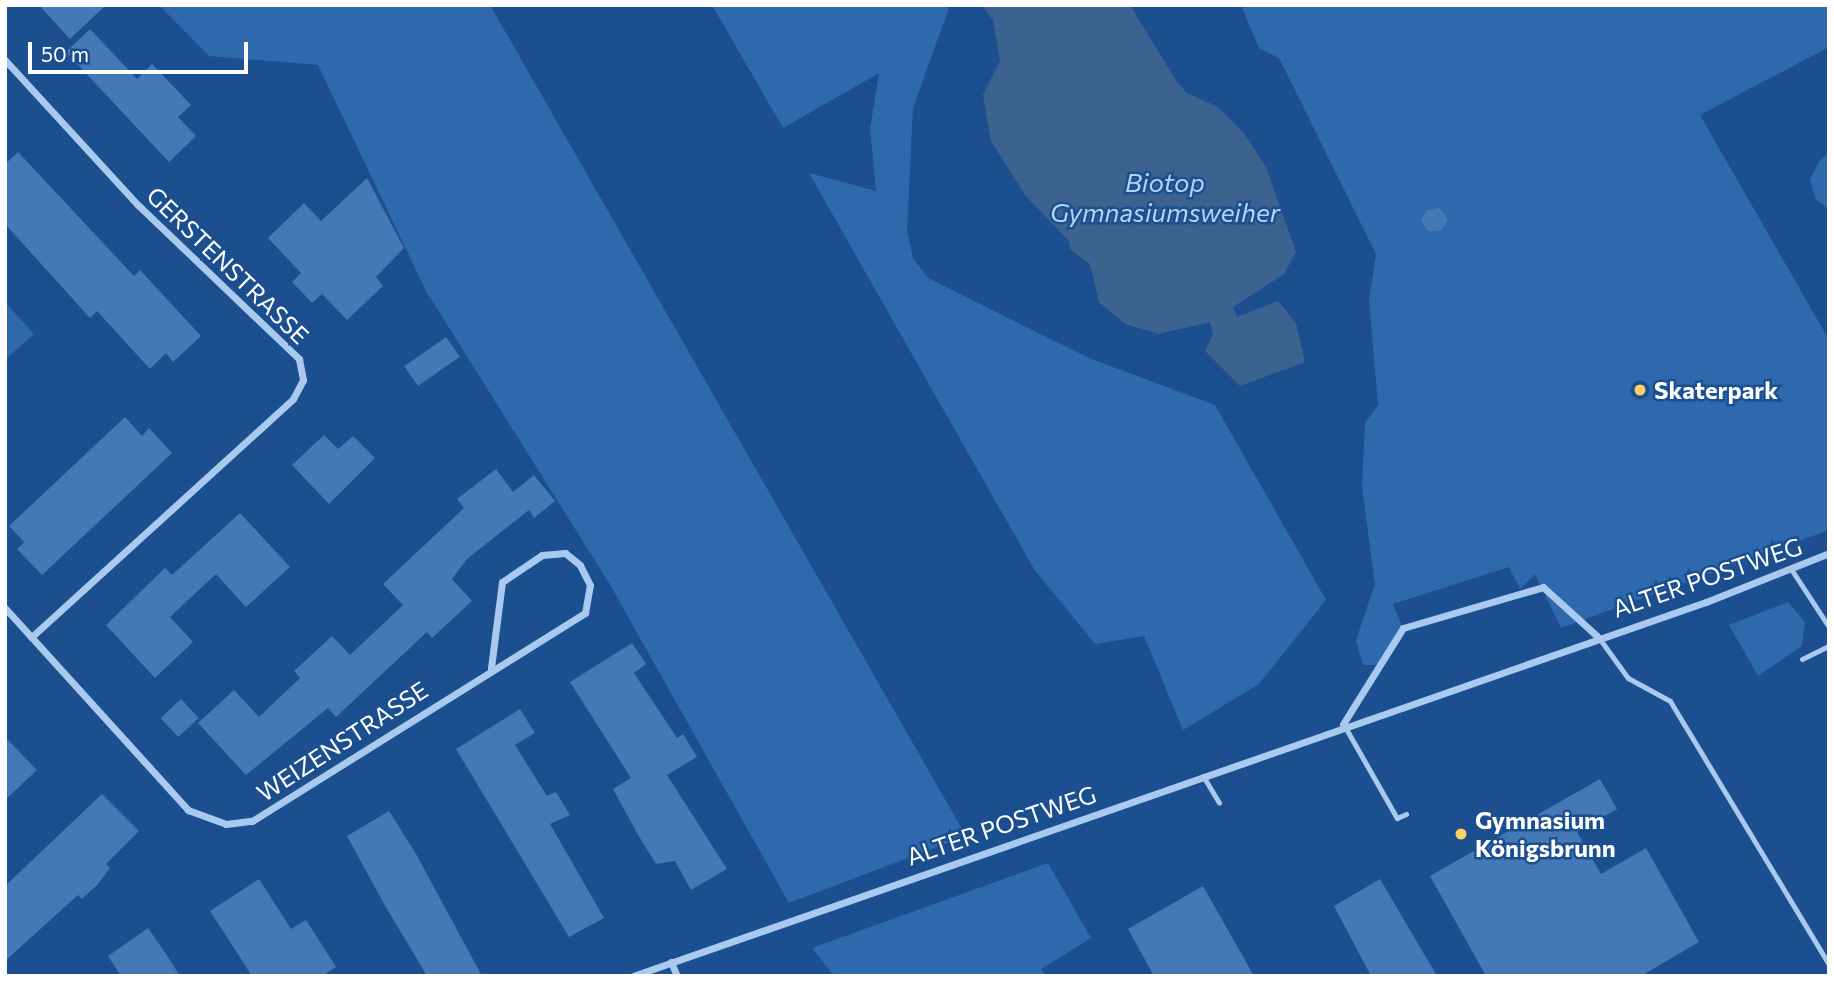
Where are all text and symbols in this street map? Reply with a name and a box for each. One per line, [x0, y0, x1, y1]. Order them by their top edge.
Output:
scale bar [32, 28, 252, 72]
text: 50 m [41, 41, 89, 66]
water label: Biotop Gymnasiumsweiher [1050, 166, 1280, 228]
street label: GERSTENSTRASSE [141, 180, 315, 350]
place label: Skaterpark [1654, 376, 1778, 404]
marker: Skaterpark [1632, 382, 1648, 398]
street label: ALTER POSTWEG [1609, 531, 1805, 623]
street label: WEIZENSTRASSE [251, 675, 433, 807]
street label: ALTER POSTWEG [903, 779, 1099, 871]
place label: Gymnasium Königsbrunn [1475, 806, 1616, 862]
marker: Gymnasium Königsbrunn [1453, 826, 1469, 842]

